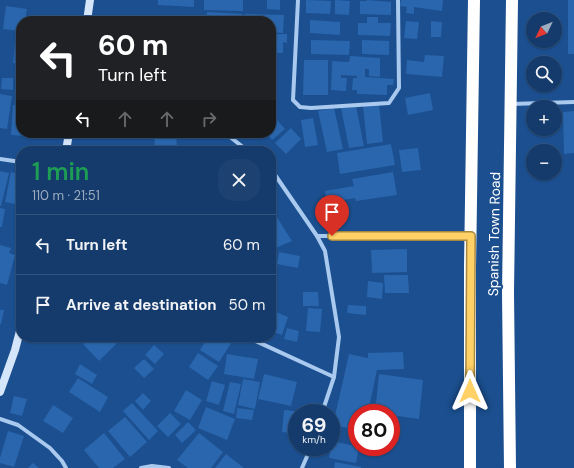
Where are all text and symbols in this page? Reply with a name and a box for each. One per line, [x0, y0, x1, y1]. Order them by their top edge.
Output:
north arrow [526, 12, 562, 48]
map controls [526, 12, 562, 180]
text: 60 m [98, 27, 168, 64]
icon: left [32, 32, 84, 84]
button: search [526, 56, 562, 92]
text: Turn left [98, 63, 167, 87]
button: + [526, 100, 562, 136]
icon: left [72, 108, 94, 130]
icon: ahead [114, 108, 136, 130]
icon: ahead [156, 108, 178, 130]
icon: right [198, 108, 220, 130]
button: − [526, 144, 562, 180]
text: 1 min [32, 156, 89, 187]
button: close [218, 159, 260, 201]
street label: Spanish Town Road [484, 172, 504, 296]
text: 110 m · 21:51 [32, 187, 100, 204]
pin [315, 195, 349, 236]
icon: arrive [321, 201, 343, 223]
icon: left [32, 234, 54, 256]
text: Turn left [66, 235, 127, 255]
text: 60 m [223, 235, 260, 255]
icon: arrive [32, 294, 54, 316]
text: Arrive at destination [66, 295, 217, 315]
text: 50 m [229, 295, 265, 315]
position arrow [449, 370, 491, 412]
speed limit sign: 80 [348, 404, 400, 456]
text: 69 [302, 412, 326, 438]
text: km/h [302, 433, 326, 446]

